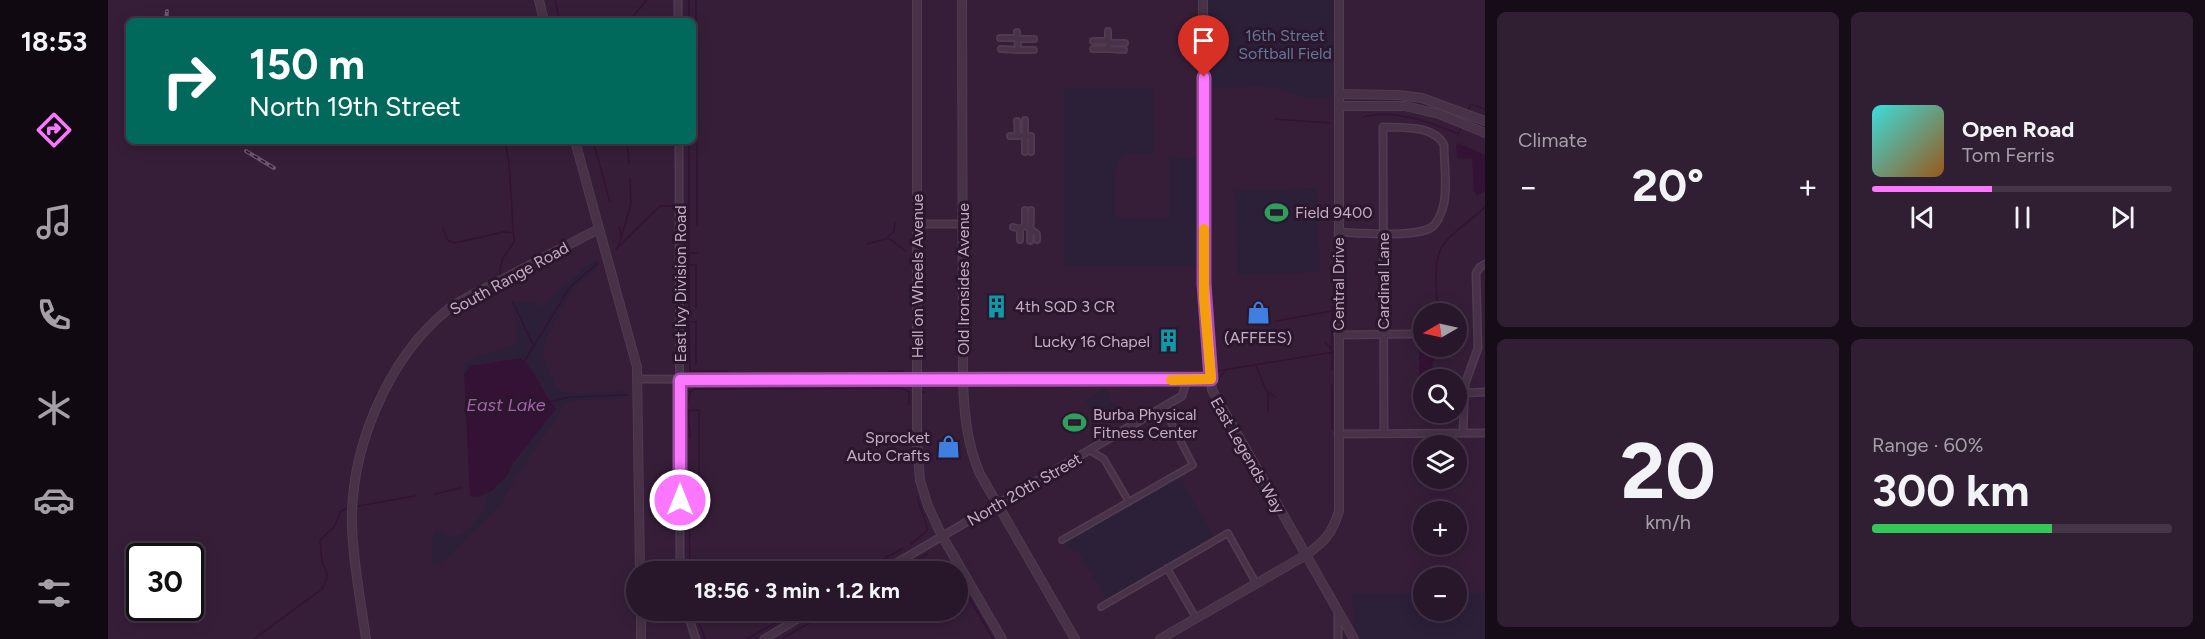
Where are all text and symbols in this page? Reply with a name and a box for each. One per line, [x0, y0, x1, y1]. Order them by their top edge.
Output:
pin [1178, 15, 1229, 77]
icon: arrive [1187, 24, 1220, 57]
text: 18:53 [21, 25, 87, 58]
park label: 16th Street Softball Field [1238, 26, 1332, 63]
text: 150 m [249, 39, 365, 90]
icon: right [150, 42, 228, 120]
text: North 19th Street [249, 90, 461, 123]
icon: directions [33, 109, 75, 151]
text: Open Road [1962, 116, 2074, 143]
text: Climate [1518, 128, 1587, 152]
text: Tom Ferris [1962, 143, 2055, 167]
text: 20° [1632, 158, 1704, 212]
text: − [1518, 167, 1539, 206]
text: + [1797, 167, 1818, 206]
street label: Hell on Wheels Avenue [908, 193, 927, 358]
sports icon: Field 9400 [1264, 199, 1290, 225]
icon: music [33, 201, 75, 243]
icon: previous [1906, 201, 1939, 234]
icon: pause [2006, 201, 2039, 234]
icon: next [2106, 201, 2139, 234]
street label: Old Ironsides Avenue [954, 203, 973, 355]
place label: Field 9400 [1295, 203, 1373, 222]
street label: East Ivy Division Road [671, 205, 690, 363]
street label: Cardinal Lane [1374, 232, 1393, 329]
street label: Central Drive [1329, 237, 1348, 331]
street label: South Range Road [446, 238, 572, 319]
building icon: 4th SQD 3 CR [984, 293, 1010, 319]
icon: phone [33, 294, 75, 336]
place label: 4th SQD 3 CR [1015, 297, 1115, 316]
shop icon: (AFFEES) [1245, 299, 1271, 325]
north arrow [1413, 303, 1467, 357]
map controls [1413, 303, 1467, 621]
building icon: Lucky 16 Chapel [1155, 328, 1181, 354]
place label: (AFFEES) [1224, 328, 1292, 347]
place label: Lucky 16 Chapel [1034, 332, 1150, 351]
button: search [1413, 369, 1467, 423]
icon: climate [33, 387, 75, 429]
water label: East Lake [466, 394, 546, 416]
street label: East Legends Way [1207, 394, 1289, 517]
place label: Burba Physical Fitness Center [1093, 405, 1198, 442]
sports icon: Burba Physical Fitness Center [1062, 410, 1088, 436]
text: 20 [1620, 424, 1716, 518]
place label: Sprocket Auto Crafts [846, 428, 930, 465]
shop icon: Sprocket Auto Crafts [935, 433, 961, 459]
text: Range · 60% [1872, 433, 1983, 457]
button: layers [1413, 435, 1467, 489]
street label: North 20th Street [964, 449, 1085, 530]
text: 300 km [1872, 463, 2030, 517]
position arrow [648, 468, 712, 532]
icon: car [33, 479, 75, 521]
button: + [1413, 501, 1467, 555]
text: km/h [1645, 510, 1691, 534]
speed limit sign: 30 [126, 543, 204, 621]
button: − [1413, 567, 1467, 621]
icon: filters [33, 572, 75, 614]
text: 18:56 · 3 min · 1.2 km [694, 577, 900, 604]

